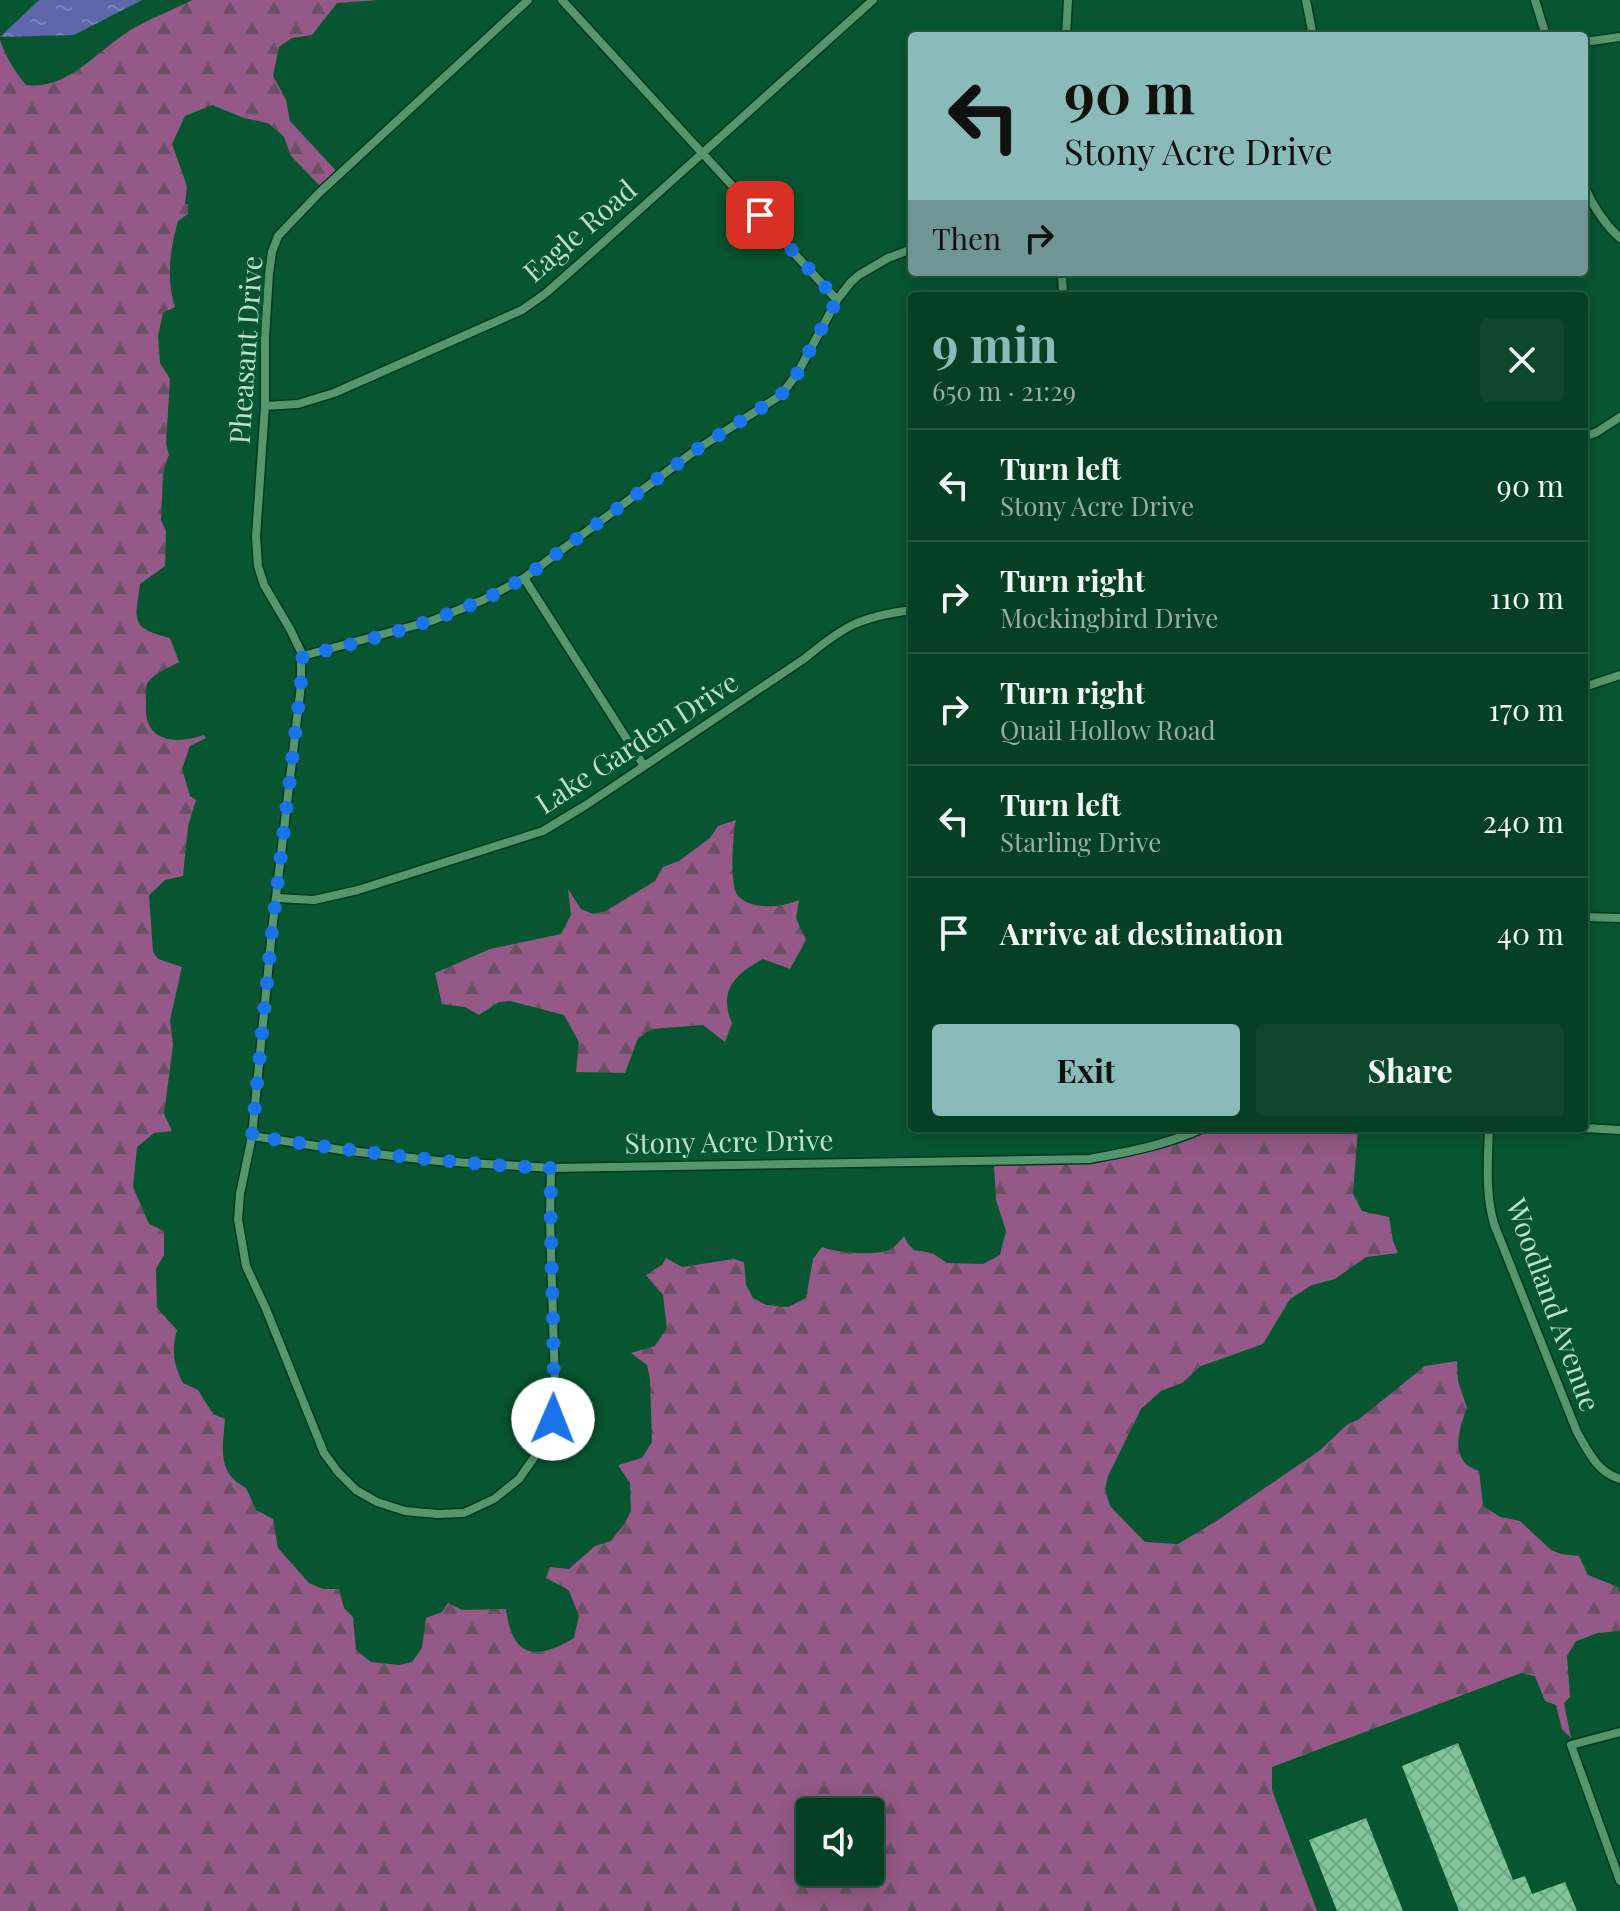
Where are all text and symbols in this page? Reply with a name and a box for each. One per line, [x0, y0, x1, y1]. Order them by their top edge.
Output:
text: 90 m [1064, 54, 1195, 129]
icon: left [932, 64, 1036, 168]
text: Stony Acre Drive [1064, 126, 1333, 174]
street label: Eagle Road [515, 171, 643, 289]
pin [726, 181, 794, 249]
icon: arrive [738, 193, 782, 237]
icon: right [1017, 216, 1061, 260]
text: Then [932, 218, 1001, 258]
street label: Pheasant Drive [219, 254, 270, 445]
text: 9 min [932, 311, 1058, 375]
button: close [1480, 318, 1564, 402]
text: 650 m · 21:29 [932, 373, 1076, 408]
text: Turn left [1000, 448, 1121, 488]
icon: left [932, 463, 976, 507]
text: 90 m [1497, 465, 1564, 505]
text: Stony Acre Drive [1000, 488, 1194, 523]
text: Turn right [1000, 560, 1145, 600]
icon: right [932, 575, 976, 619]
text: 110 m [1490, 577, 1564, 617]
text: Mockingbird Drive [1000, 600, 1218, 635]
street label: Lake Garden Drive [528, 662, 744, 821]
text: Turn right [1000, 672, 1145, 712]
icon: right [932, 687, 976, 731]
text: 170 m [1489, 689, 1564, 729]
text: Quail Hollow Road [1000, 712, 1216, 747]
text: Turn left [1000, 784, 1121, 824]
icon: left [932, 799, 976, 843]
text: 240 m [1483, 801, 1564, 841]
text: Starling Drive [1000, 824, 1161, 859]
icon: arrive [932, 911, 976, 955]
text: Arrive at destination [1000, 913, 1283, 953]
text: 40 m [1497, 913, 1564, 953]
button: Exit [932, 1024, 1240, 1116]
button: Share [1256, 1024, 1564, 1116]
street label: Stony Acre Drive [624, 1120, 834, 1161]
street label: Woodland Avenue [1498, 1192, 1610, 1416]
position arrow [511, 1377, 595, 1461]
map controls [796, 1798, 884, 1886]
button: sound [796, 1798, 884, 1886]

